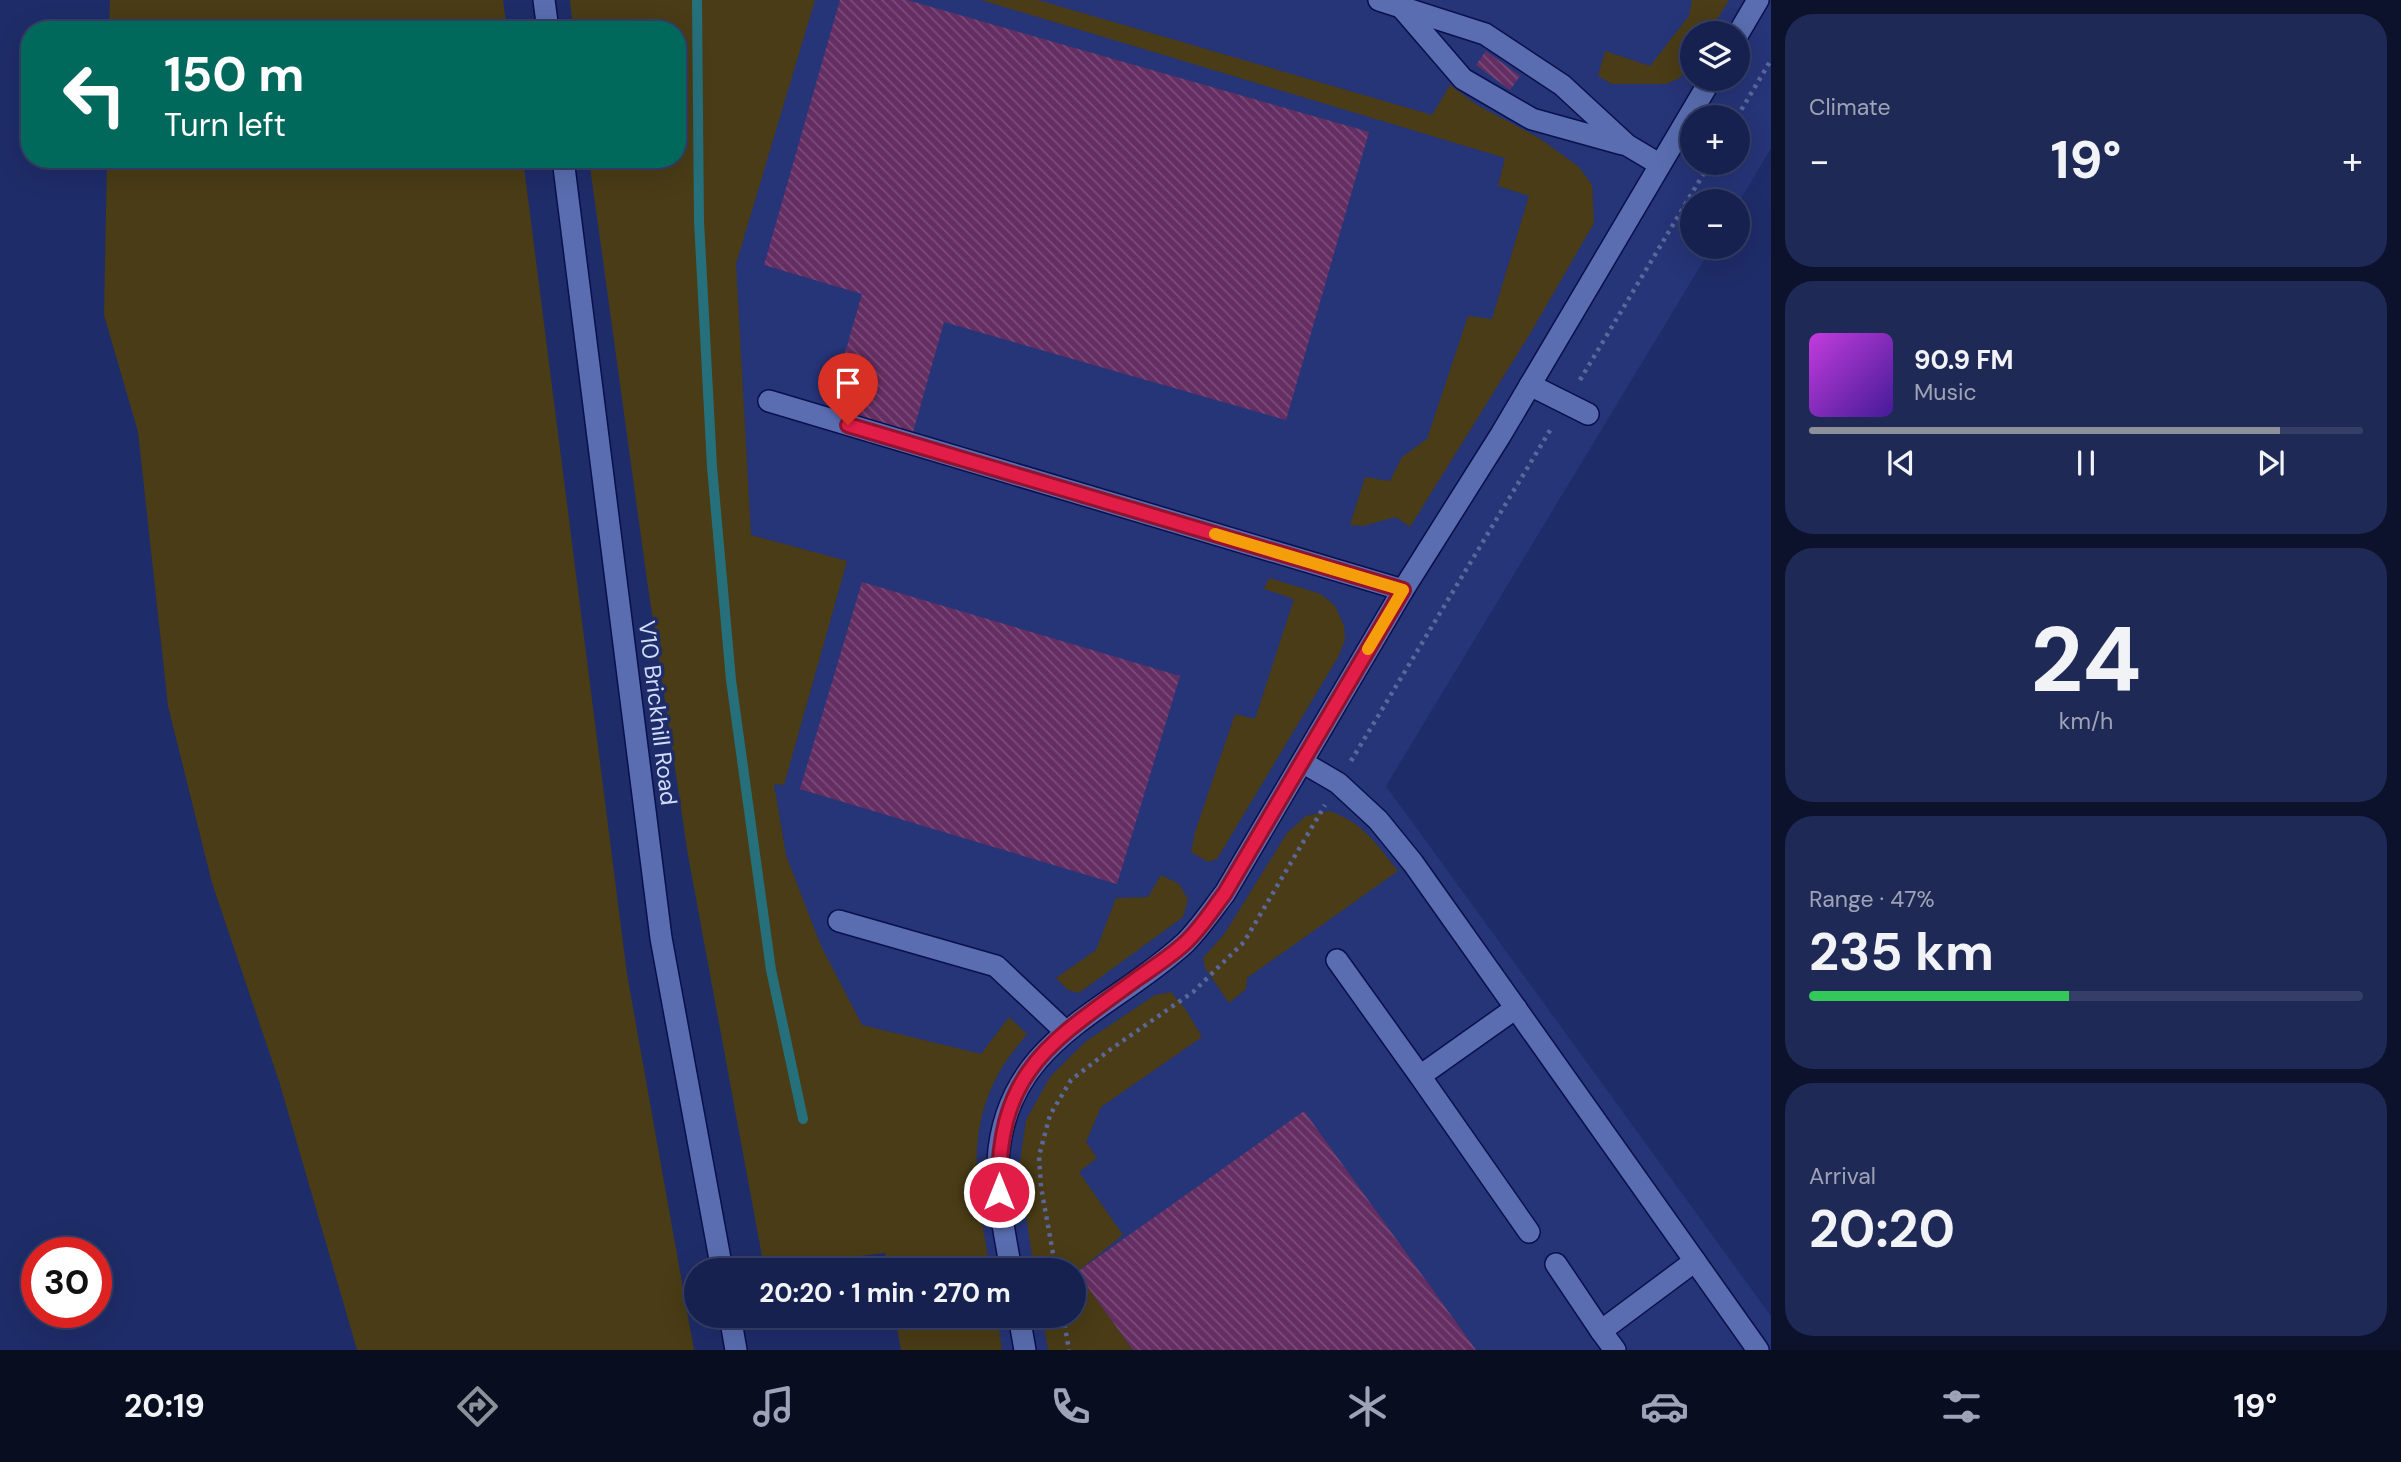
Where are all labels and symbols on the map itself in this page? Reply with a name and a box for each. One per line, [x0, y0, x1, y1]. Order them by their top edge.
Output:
pin [818, 353, 878, 425]
street label: V10 Brickhill Road [632, 619, 684, 807]
position arrow [962, 1155, 1036, 1229]
speed limit sign: 30 [21, 1237, 112, 1328]

